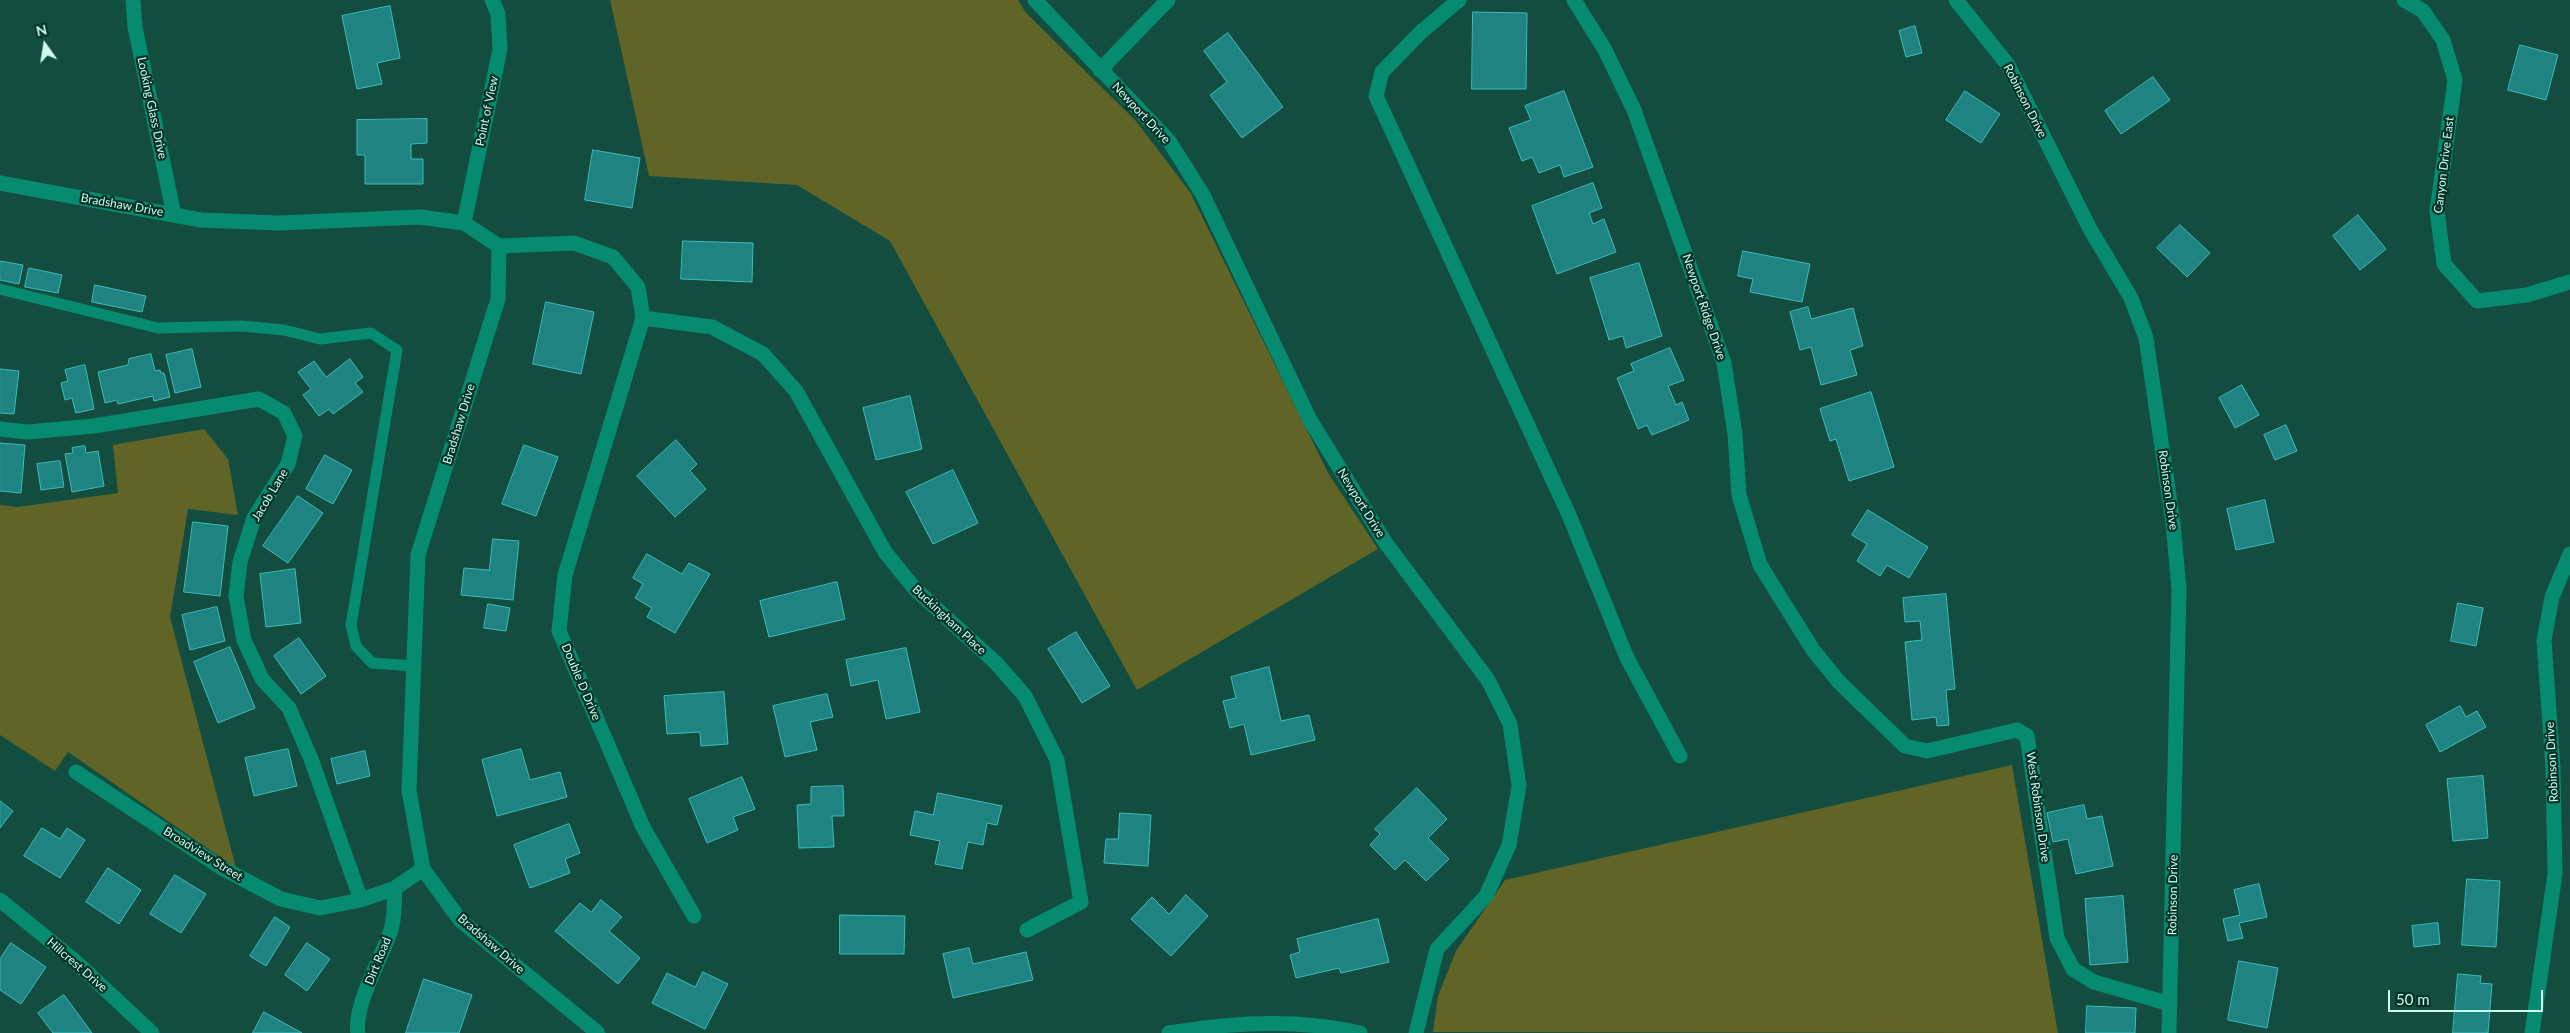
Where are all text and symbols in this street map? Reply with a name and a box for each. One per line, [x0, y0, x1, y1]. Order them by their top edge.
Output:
north arrow [20, 20, 70, 70]
text: N [34, 20, 49, 39]
street label: Looking Glass Drive [134, 56, 170, 160]
street label: Robinson Drive [2000, 62, 2050, 140]
street label: Point of View [473, 75, 501, 147]
street label: Newport Drive [1109, 79, 1173, 147]
street label: Canyon Drive East [2431, 116, 2457, 214]
street label: Bradshaw Drive [80, 191, 164, 219]
street label: Newport Ridge Drive [1679, 252, 1729, 362]
street label: Bradshaw Drive [440, 382, 478, 466]
street label: Robinson Drive [2155, 449, 2181, 531]
street label: Jacob Lane [249, 466, 291, 524]
street label: Newport Drive [1334, 466, 1388, 540]
street label: Buckingham Place [909, 582, 989, 658]
street label: Double D Drive [558, 641, 604, 723]
street label: Robinson Drive [2543, 721, 2561, 803]
street label: West Robinson Drive [2023, 751, 2053, 863]
street label: Broadview Street [161, 824, 245, 884]
street label: Robinson Drive [2165, 855, 2181, 935]
street label: Bradshaw Drive [455, 911, 527, 977]
street label: Hillcrest Drive [44, 935, 110, 995]
street label: Dirt Road [362, 935, 394, 987]
scale bar [2390, 980, 2545, 1012]
text: 50 m [2396, 990, 2430, 1008]

